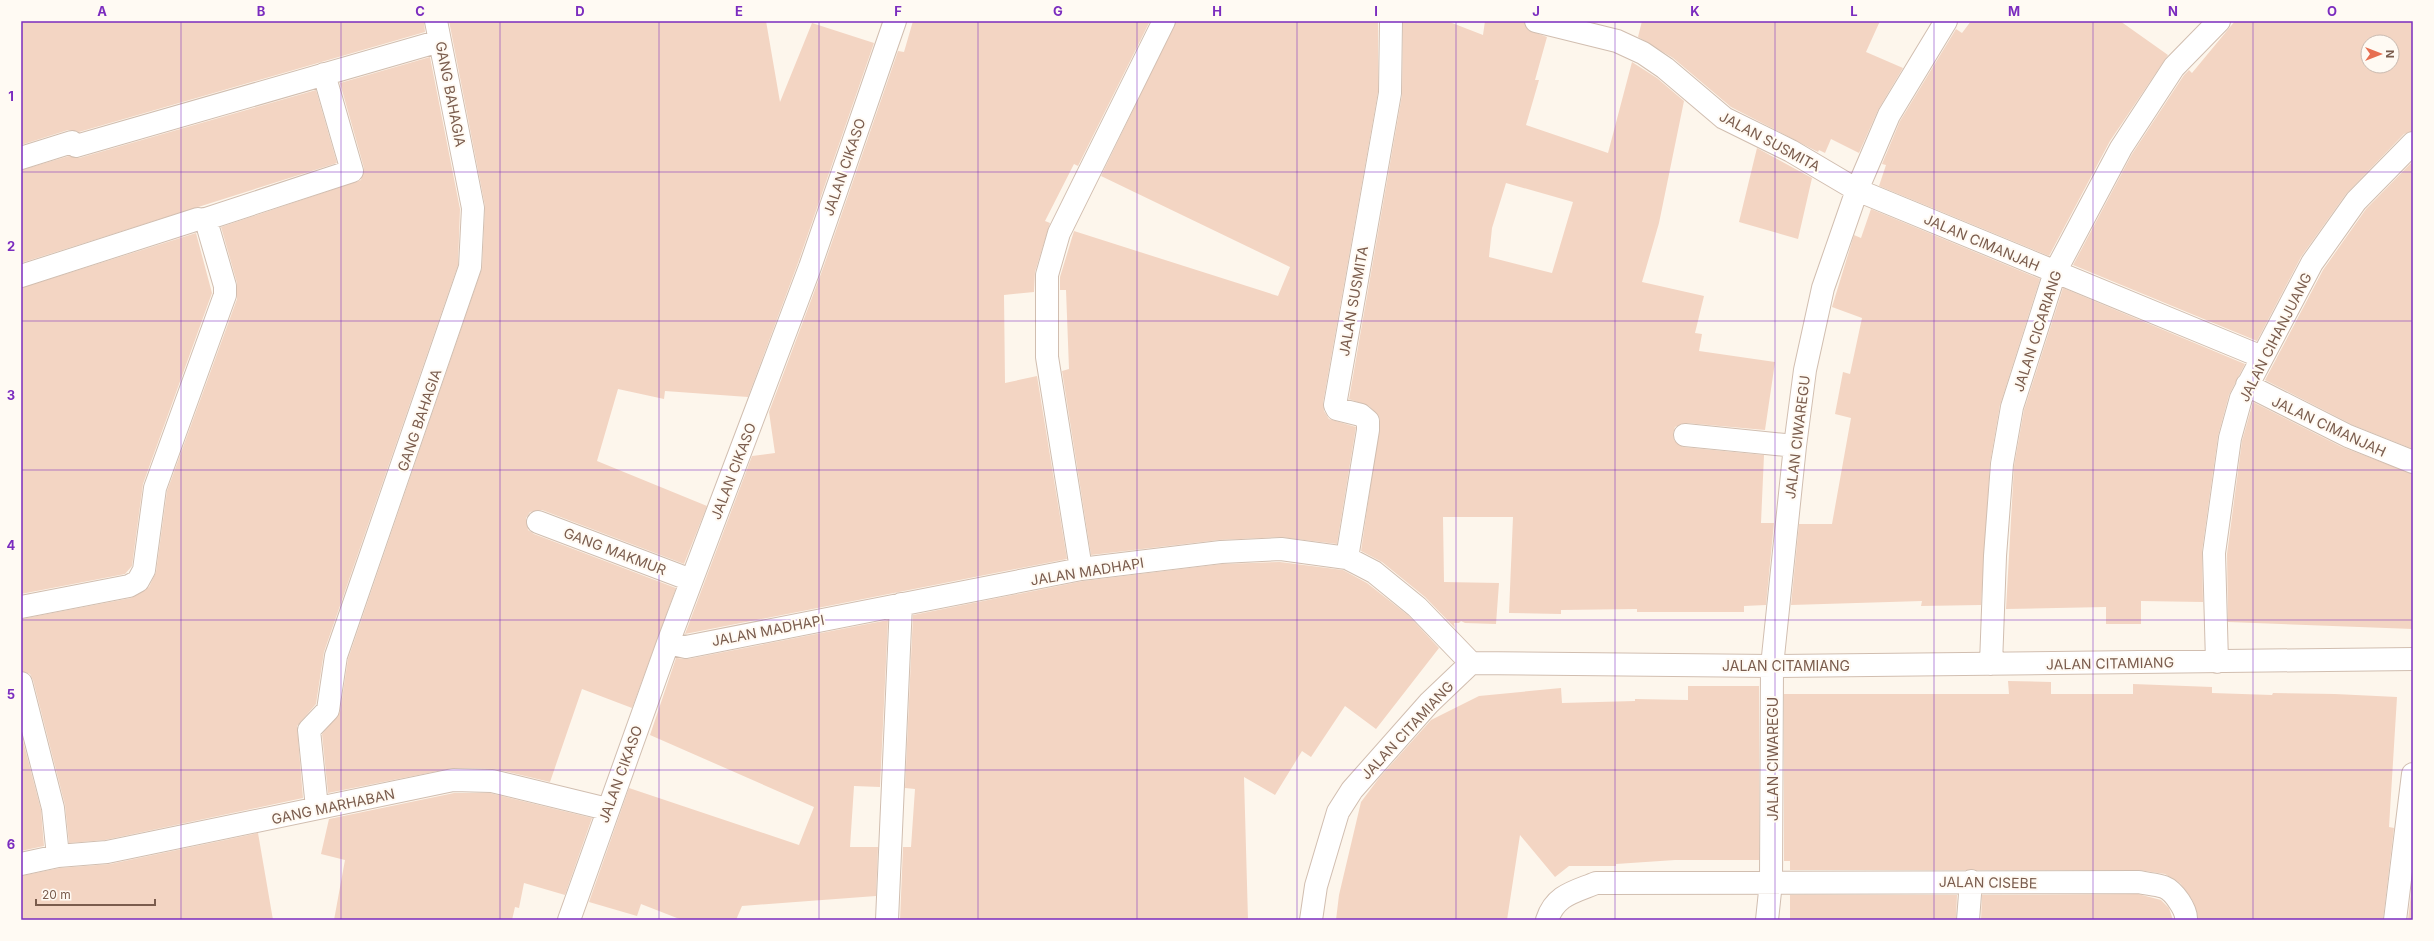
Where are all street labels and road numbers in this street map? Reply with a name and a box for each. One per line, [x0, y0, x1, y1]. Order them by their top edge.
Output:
street label: GANG BAHAGIA [432, 40, 470, 148]
street label: JALAN SUSMITA [1717, 107, 1824, 175]
street label: JALAN CIKASO [819, 116, 869, 218]
street label: JALAN CIMANJAH [1922, 210, 2042, 274]
street label: JALAN SUSMITA [1335, 244, 1371, 357]
street label: JALAN CICARIANG [2009, 268, 2065, 394]
street label: JALAN CIHANJUANG [2235, 270, 2315, 404]
street label: GANG BAHAGIA [394, 366, 445, 473]
street label: JALAN CIWAREGU [1781, 374, 1813, 500]
street label: JALAN CIMANJAH [2269, 392, 2389, 460]
street label: JALAN CIKASO [707, 420, 759, 522]
street label: GANG MAKMUR [561, 524, 669, 578]
street label: JALAN MADHAPI [1029, 554, 1145, 588]
street label: JALAN MADHAPI [710, 611, 826, 649]
street label: JALAN CITAMIANG [2046, 653, 2174, 673]
street label: JALAN CITAMIANG [1722, 657, 1850, 674]
street label: JALAN CITAMIANG [1357, 677, 1457, 783]
street label: JALAN CIWAREGU [1764, 697, 1781, 821]
street label: JALAN CIKASO [595, 723, 645, 825]
street label: GANG MARHABAN [270, 785, 396, 827]
street label: JALAN CISEBE [1939, 873, 2037, 891]

